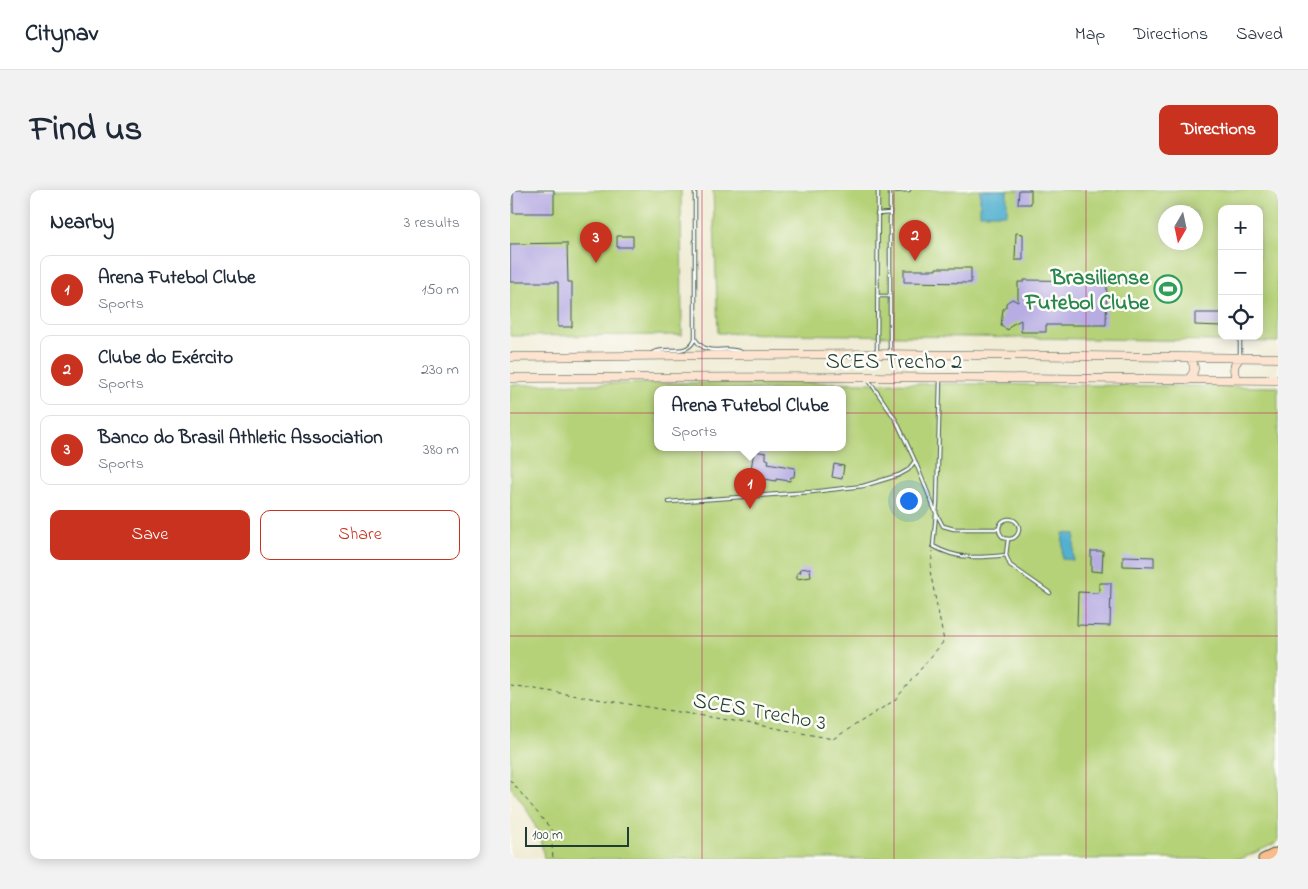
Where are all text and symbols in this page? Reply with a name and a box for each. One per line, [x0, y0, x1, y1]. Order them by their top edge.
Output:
text: Citynav [25, 17, 98, 52]
text: Map [1075, 22, 1105, 48]
text: Directions [1133, 22, 1208, 48]
text: Saved [1236, 22, 1283, 48]
text: Find us [30, 105, 142, 156]
button: Directions [1159, 105, 1278, 155]
north arrow [1158, 205, 1203, 250]
map controls [1218, 205, 1263, 340]
button: + [1218, 205, 1263, 250]
text: Nearby [50, 208, 114, 238]
text: 3 results [404, 211, 460, 235]
pin: 2 [899, 220, 931, 261]
pin: 3 [580, 222, 612, 263]
button: − [1218, 250, 1263, 295]
place label: Brasiliense Futebol Clube [1024, 263, 1150, 320]
text: Arena Futebol Clube [98, 265, 255, 292]
sports icon: Brasiliense Futebol Clube [1153, 274, 1183, 304]
text: 1 [64, 278, 70, 302]
text: 150 m [421, 278, 459, 302]
text: Sports [98, 292, 144, 316]
button: locate [1218, 295, 1263, 340]
text: Clube do Exército [98, 345, 233, 372]
street label: SCES Trecho 2 [826, 347, 962, 379]
text: 2 [63, 358, 71, 382]
text: 230 m [421, 358, 459, 382]
text: Sports [98, 372, 144, 396]
popup [654, 386, 846, 451]
text: Arena Futebol Clube [671, 393, 829, 420]
text: Sports [671, 420, 717, 444]
text: Banco do Brasil Athletic Association [98, 425, 383, 452]
text: 3 [64, 438, 70, 462]
text: 380 m [423, 438, 459, 462]
text: Sports [98, 452, 144, 476]
pin: 1 [734, 468, 766, 509]
your location [896, 488, 922, 514]
button: Save [50, 510, 250, 560]
button: Share [260, 510, 460, 560]
street label: SCES Trecho 3 [690, 686, 829, 740]
scale bar [525, 824, 629, 847]
text: 100 m [532, 825, 563, 846]

